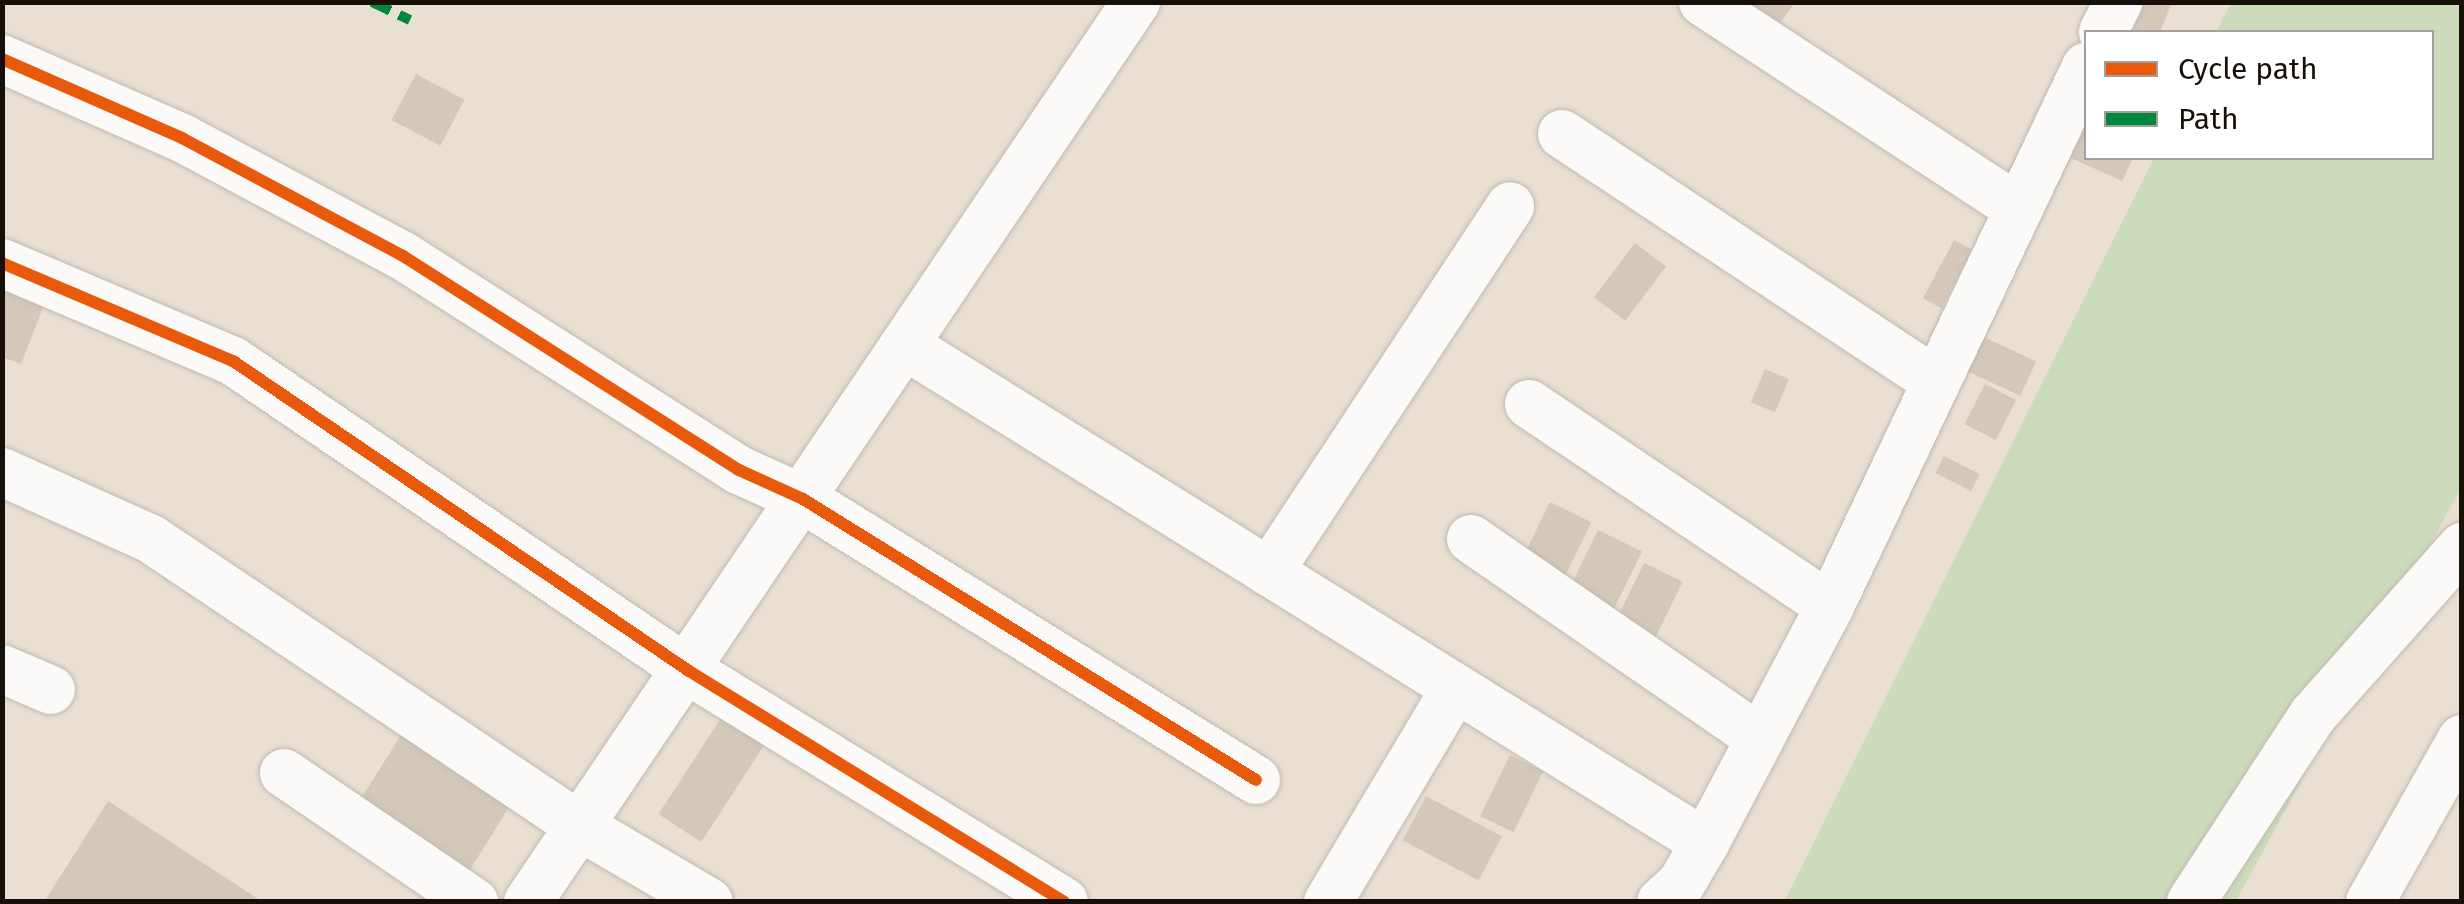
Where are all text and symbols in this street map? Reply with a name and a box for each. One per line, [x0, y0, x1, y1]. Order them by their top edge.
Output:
legend [2084, 30, 2434, 160]
text: Cycle path [2178, 51, 2317, 87]
text: Path [2178, 101, 2239, 137]

